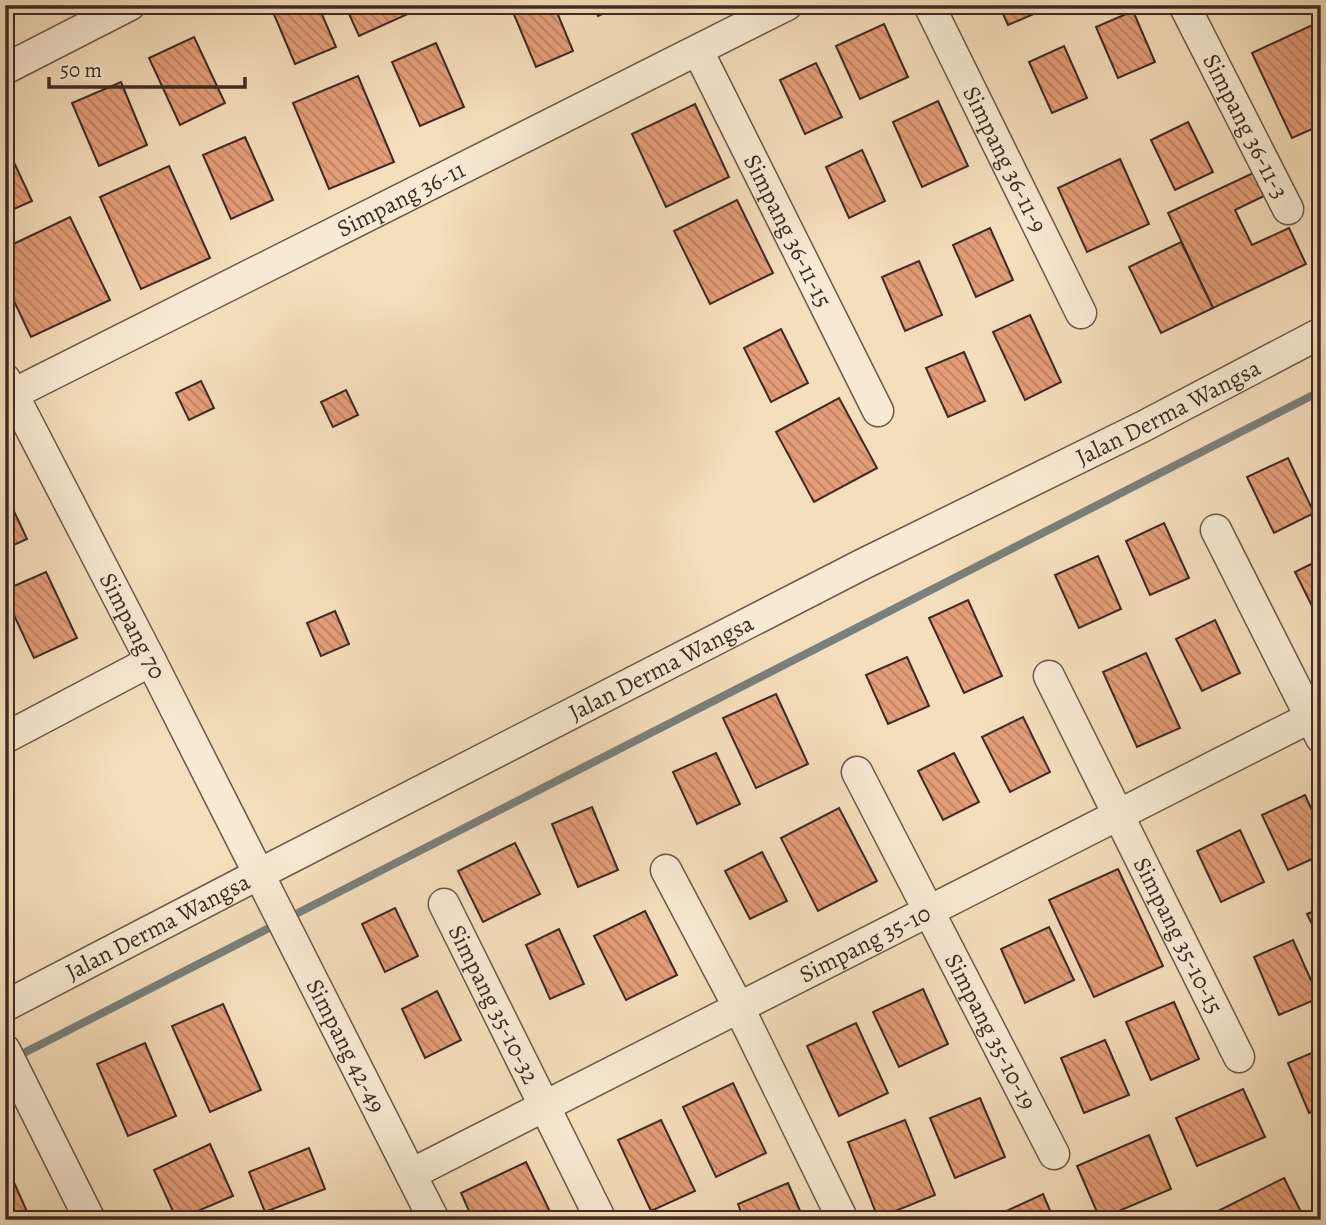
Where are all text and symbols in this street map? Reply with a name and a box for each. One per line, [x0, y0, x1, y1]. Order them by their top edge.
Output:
scale bar [49, 46, 245, 90]
street label: Simpang 36-11-3 [1195, 48, 1296, 204]
text: 50 m [60, 56, 102, 84]
street label: Simpang 36-11-9 [955, 81, 1055, 238]
street label: Simpang 36-11-15 [736, 149, 840, 313]
street label: Simpang 36-11 [331, 153, 470, 245]
street label: Jalan Derma Wangsa [1070, 351, 1267, 473]
street label: Simpang 70 [92, 567, 174, 685]
street label: Jalan Derma Wangsa [563, 607, 760, 728]
street label: Simpang 35-10-15 [1126, 852, 1231, 1019]
street label: Jalan Derma Wangsa [60, 865, 256, 988]
street label: Simpang 35-10 [794, 897, 936, 990]
street label: Simpang 35-10-32 [441, 919, 547, 1089]
street label: Simpang 35-10-19 [937, 948, 1044, 1115]
street label: Simpang 42-49 [299, 973, 393, 1118]

